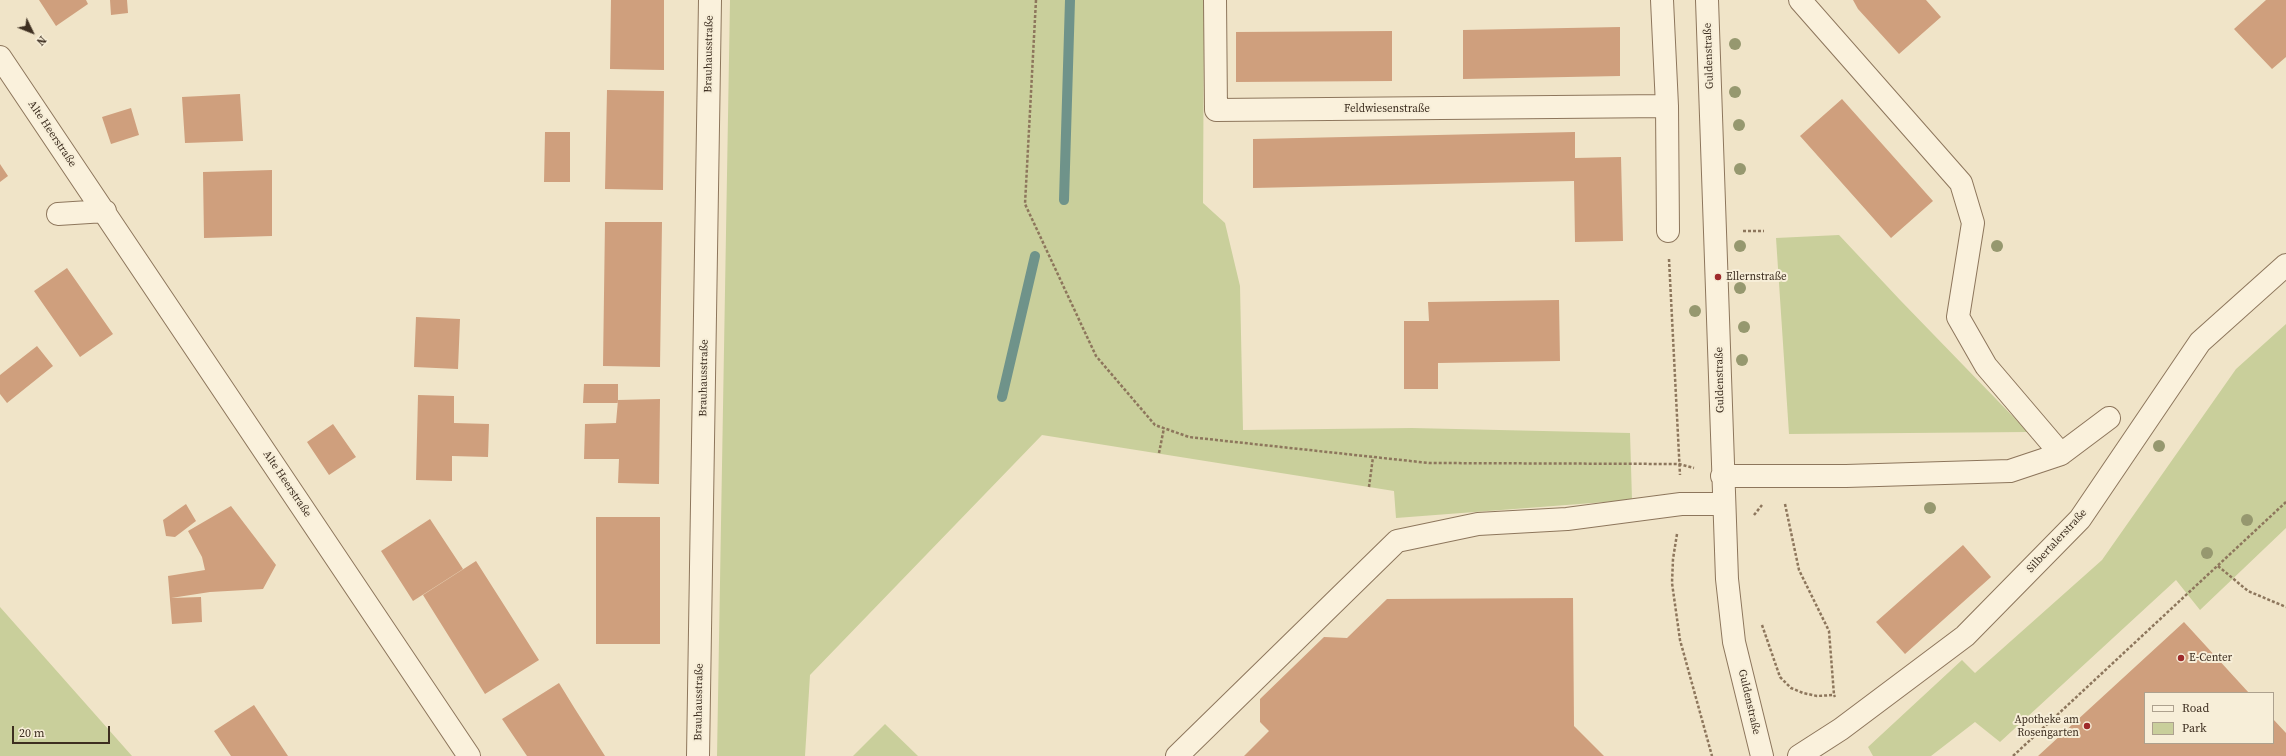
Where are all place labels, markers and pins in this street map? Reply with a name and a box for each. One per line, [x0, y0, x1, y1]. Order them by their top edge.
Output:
place label: Ellernstraße [1726, 270, 1787, 284]
marker: Ellernstraße [1713, 272, 1723, 282]
place label: E-Center [2189, 651, 2232, 665]
marker: E-Center [2176, 653, 2186, 663]
place label: Apotheke am Rosengarten [2015, 713, 2079, 739]
marker: Apotheke am Rosengarten [2082, 721, 2092, 731]

